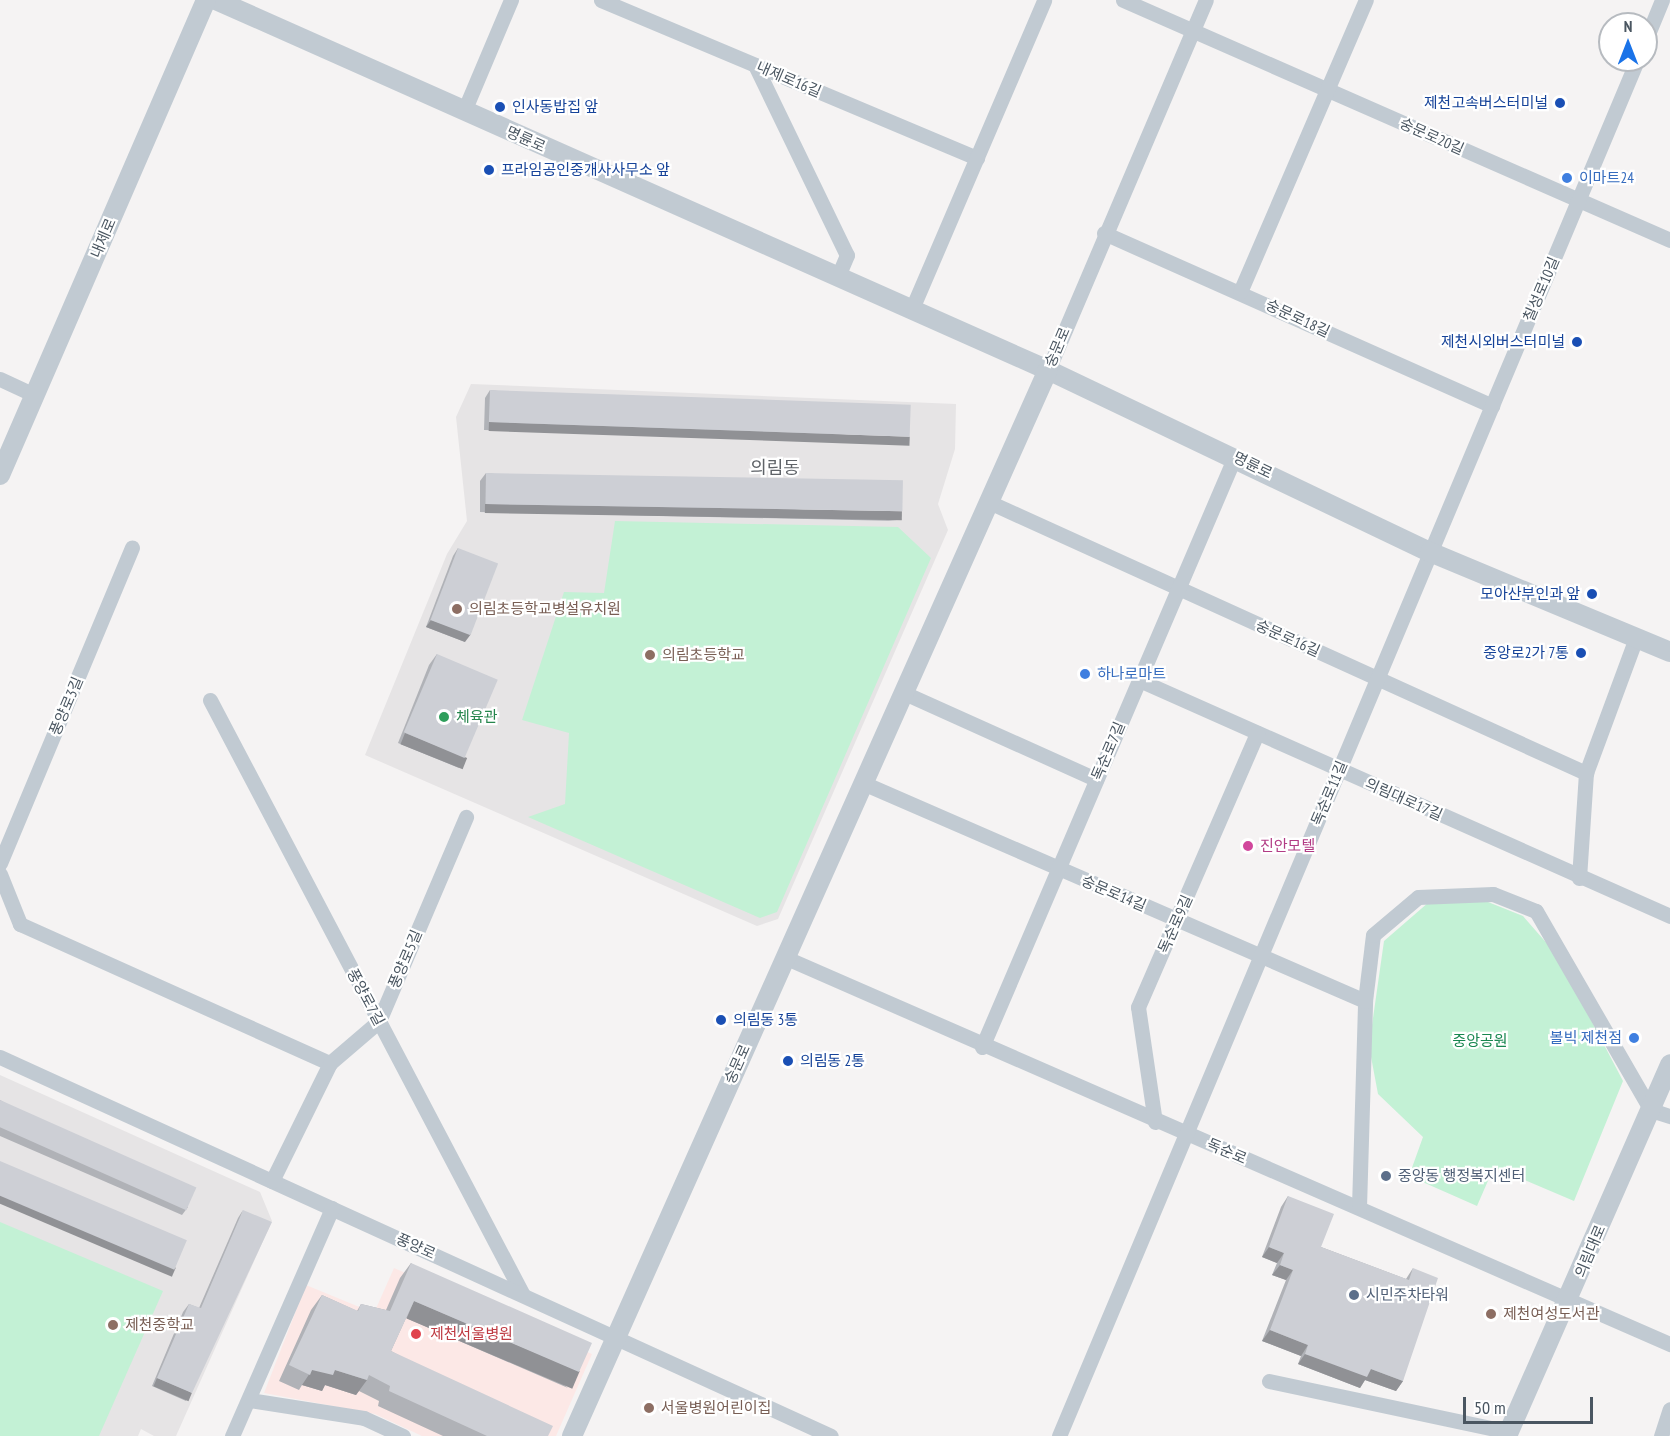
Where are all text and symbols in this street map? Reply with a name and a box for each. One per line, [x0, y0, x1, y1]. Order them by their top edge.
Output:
north arrow [1598, 12, 1658, 72]
text: N [1624, 16, 1632, 36]
street label: 내제로16길 [754, 57, 824, 101]
place label: 제천고속버스터미널 [1424, 94, 1548, 112]
marker: 제천고속버스터미널 [1553, 96, 1567, 110]
place label: 인사동밥집 앞 [512, 98, 598, 116]
marker: 인사동밥집 앞 [493, 100, 507, 114]
street label: 숭문로20길 [1397, 114, 1467, 158]
street label: 명륜로 [503, 122, 549, 156]
place label: 프라임공인중개사사무소 앞 [501, 161, 670, 179]
marker: 프라임공인중개사사무소 앞 [482, 163, 496, 177]
place label: 이마트24 [1579, 169, 1634, 187]
marker: 이마트24 [1560, 171, 1574, 185]
street label: 내제로 [87, 215, 119, 261]
street label: 칠성로10길 [1519, 254, 1563, 324]
street label: 숭문로18길 [1263, 295, 1333, 341]
street label: 숭문로 [1041, 324, 1073, 370]
place label: 제천시외버스터미널 [1441, 333, 1565, 351]
marker: 제천시외버스터미널 [1570, 335, 1584, 349]
street label: 명륜로 [1230, 448, 1276, 482]
district label: 의림동 [750, 457, 800, 479]
place label: 모아산부인과 앞 [1480, 585, 1580, 603]
marker: 모아산부인과 앞 [1585, 587, 1599, 601]
place label: 의림초등학교병설유치원 [469, 600, 621, 618]
marker: 의림초등학교병설유치원 [450, 602, 464, 616]
street label: 숭문로16길 [1253, 616, 1323, 660]
place label: 중앙로2가 7통 [1483, 644, 1569, 662]
place label: 의림초등학교 [662, 646, 745, 664]
marker: 중앙로2가 7통 [1574, 646, 1588, 660]
marker: 의림초등학교 [643, 648, 657, 662]
place label: 하나로마트 [1097, 665, 1166, 683]
marker: 하나로마트 [1078, 667, 1092, 681]
street label: 풍양로3길 [46, 674, 86, 738]
place label: 체육관 [456, 708, 497, 726]
marker: 체육관 [437, 710, 451, 724]
street label: 독순로7길 [1088, 719, 1128, 783]
street label: 독순로11길 [1307, 758, 1351, 828]
street label: 의림대로17길 [1363, 774, 1445, 824]
place label: 진안모텔 [1260, 837, 1315, 855]
marker: 진안모텔 [1241, 839, 1255, 853]
street label: 숭문로14길 [1079, 871, 1149, 915]
street label: 독순로9길 [1154, 892, 1196, 956]
street label: 풍양로5길 [385, 927, 425, 991]
street label: 풍양로7길 [344, 965, 388, 1029]
place label: 의림동 3통 [733, 1011, 798, 1029]
marker: 의림동 3통 [714, 1013, 728, 1027]
place label: 볼빅 제천점 [1550, 1029, 1622, 1047]
marker: 볼빅 제천점 [1627, 1031, 1641, 1045]
park label: 중앙공원 [1452, 1032, 1508, 1050]
street label: 숭문로 [720, 1041, 754, 1087]
place label: 의림동 2통 [800, 1052, 865, 1070]
marker: 의림동 2통 [781, 1054, 795, 1068]
street label: 독순로 [1204, 1135, 1250, 1167]
place label: 중앙동 행정복지센터 [1398, 1167, 1525, 1185]
marker: 중앙동 행정복지센터 [1379, 1169, 1393, 1183]
street label: 의림대로 [1571, 1222, 1609, 1280]
street label: 풍양로 [393, 1229, 439, 1263]
place label: 시민주차타워 [1366, 1286, 1449, 1304]
marker: 시민주차타워 [1347, 1288, 1361, 1302]
place label: 제천여성도서관 [1503, 1305, 1600, 1323]
marker: 제천여성도서관 [1484, 1307, 1498, 1321]
place label: 제천중학교 [125, 1316, 194, 1334]
marker: 제천중학교 [106, 1318, 120, 1332]
marker: 제천서울병원 [407, 1325, 425, 1343]
place label: 제천서울병원 [430, 1325, 513, 1343]
scale bar [1466, 1385, 1596, 1423]
text: 50 m [1474, 1396, 1506, 1419]
place label: 서울병원어린이집 [661, 1399, 771, 1417]
marker: 서울병원어린이집 [642, 1401, 656, 1415]

